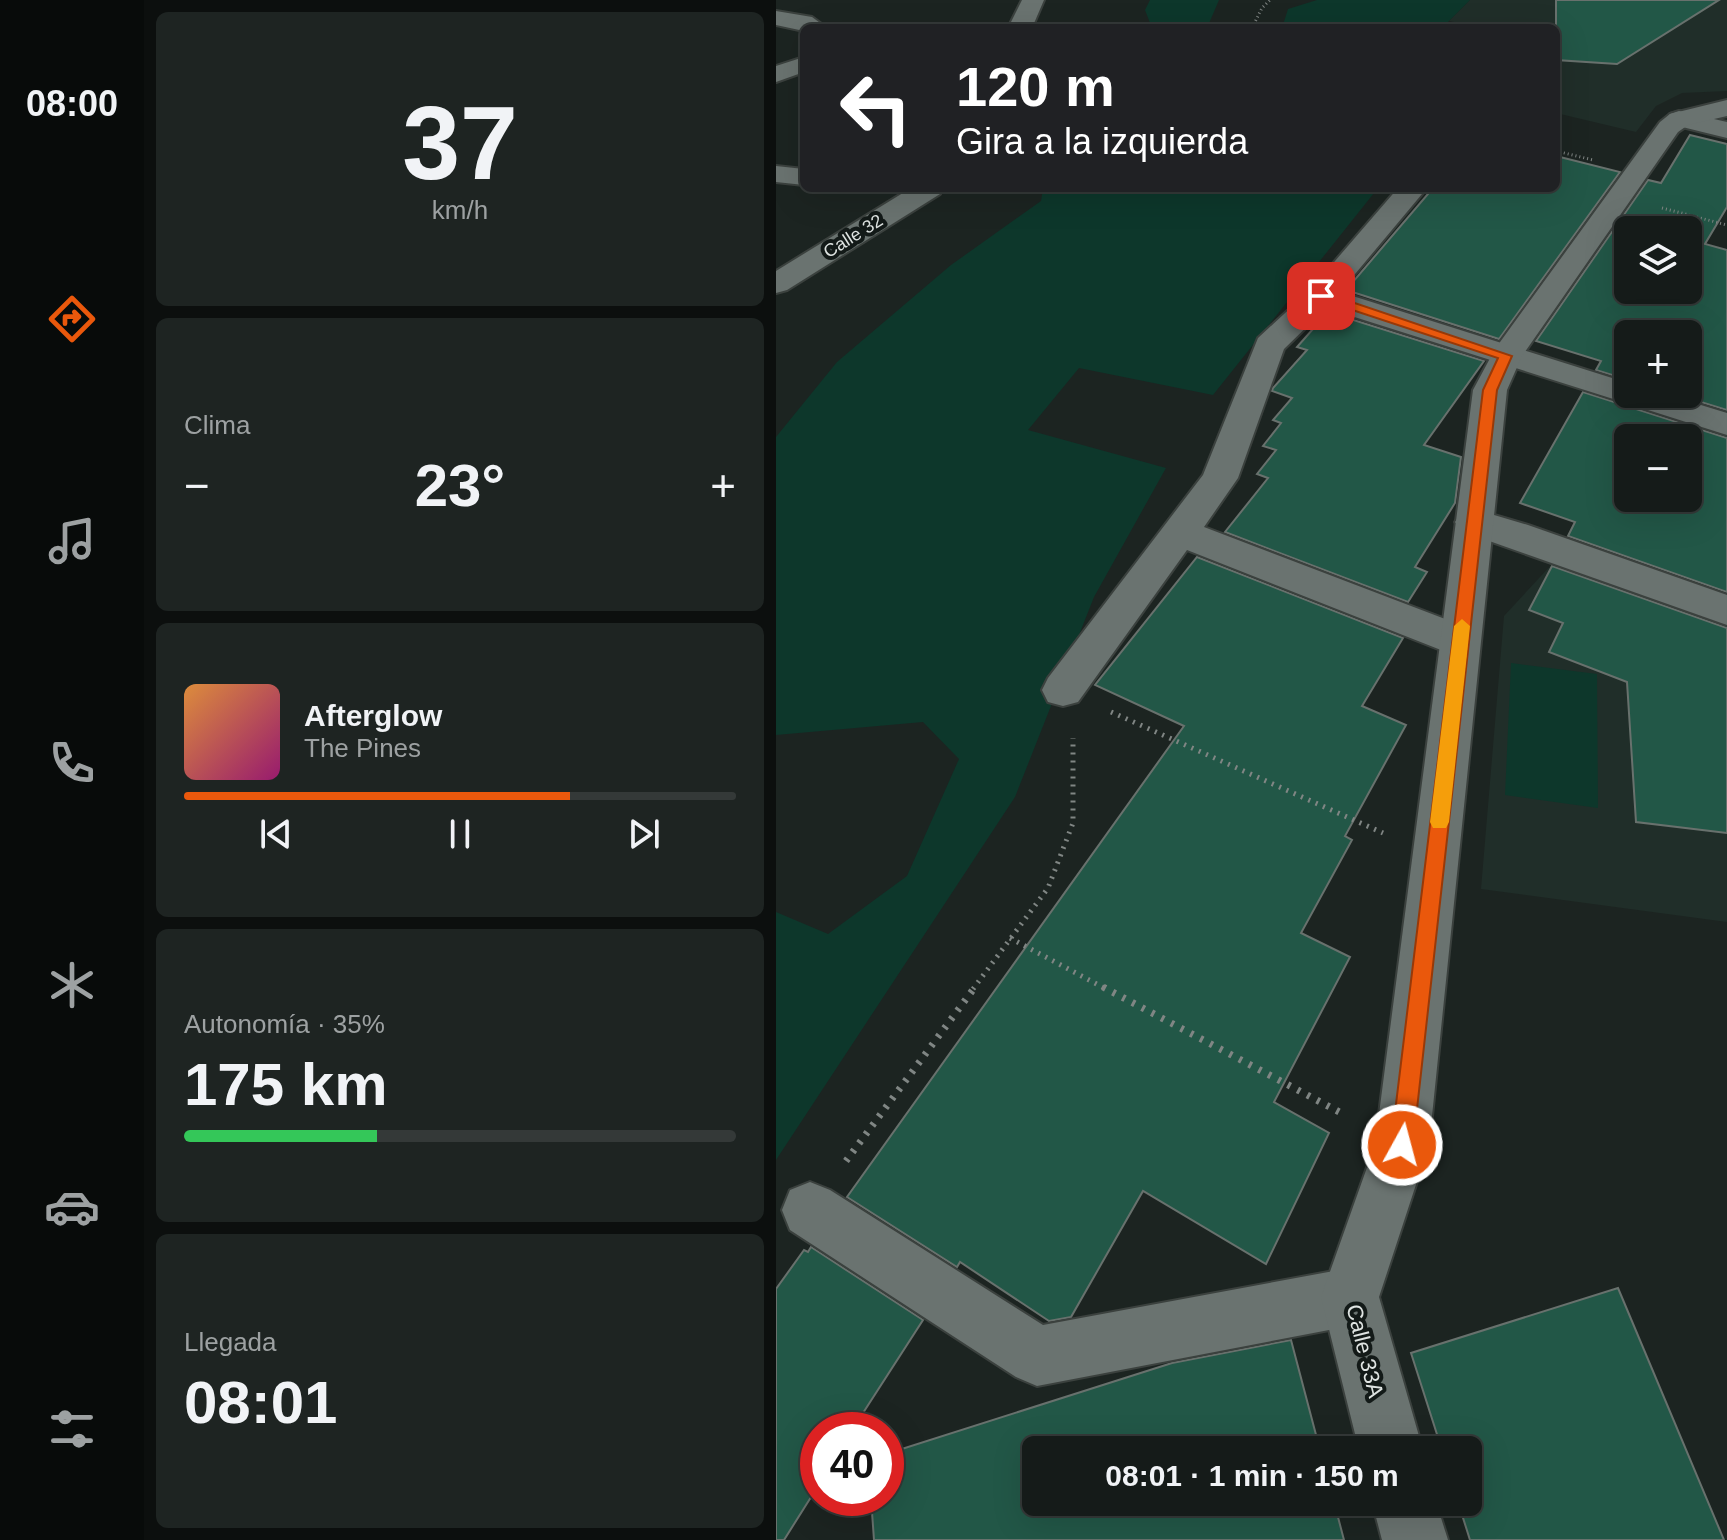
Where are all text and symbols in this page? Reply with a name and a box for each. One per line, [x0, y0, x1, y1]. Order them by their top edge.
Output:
text: 120 m [956, 55, 1115, 118]
icon: left [824, 56, 928, 160]
text: 08:00 [26, 83, 118, 124]
text: 37 [402, 85, 518, 201]
text: Gira a la izquierda [956, 121, 1248, 162]
text: km/h [432, 195, 488, 225]
street label: Calle 32 [820, 210, 886, 262]
map controls [1614, 216, 1702, 512]
button: layers [1614, 216, 1702, 304]
pin [1287, 262, 1355, 330]
icon: arrive [1299, 274, 1343, 318]
icon: directions [44, 291, 100, 347]
button: + [1614, 320, 1702, 408]
text: Clima [184, 410, 250, 440]
button: − [1614, 424, 1702, 512]
text: 23° [415, 452, 505, 519]
text: − [184, 461, 210, 510]
text: + [710, 461, 736, 510]
icon: music [44, 513, 100, 569]
text: Afterglow [304, 699, 442, 732]
text: The Pines [304, 733, 421, 763]
icon: phone [44, 735, 100, 791]
icon: previous [254, 812, 298, 856]
icon: pause [438, 812, 482, 856]
icon: next [622, 812, 666, 856]
icon: climate [44, 957, 100, 1013]
text: Autonomía · 35% [184, 1009, 385, 1039]
text: 175 km [184, 1051, 388, 1118]
position arrow [1360, 1103, 1444, 1187]
icon: car [44, 1179, 100, 1235]
street label: Calle 33A [1341, 1302, 1389, 1401]
text: Llegada [184, 1327, 277, 1357]
text: 08:01 [184, 1369, 337, 1436]
icon: filters [44, 1401, 100, 1457]
speed limit sign: 40 [800, 1412, 904, 1516]
text: 08:01 · 1 min · 150 m [1105, 1459, 1399, 1492]

